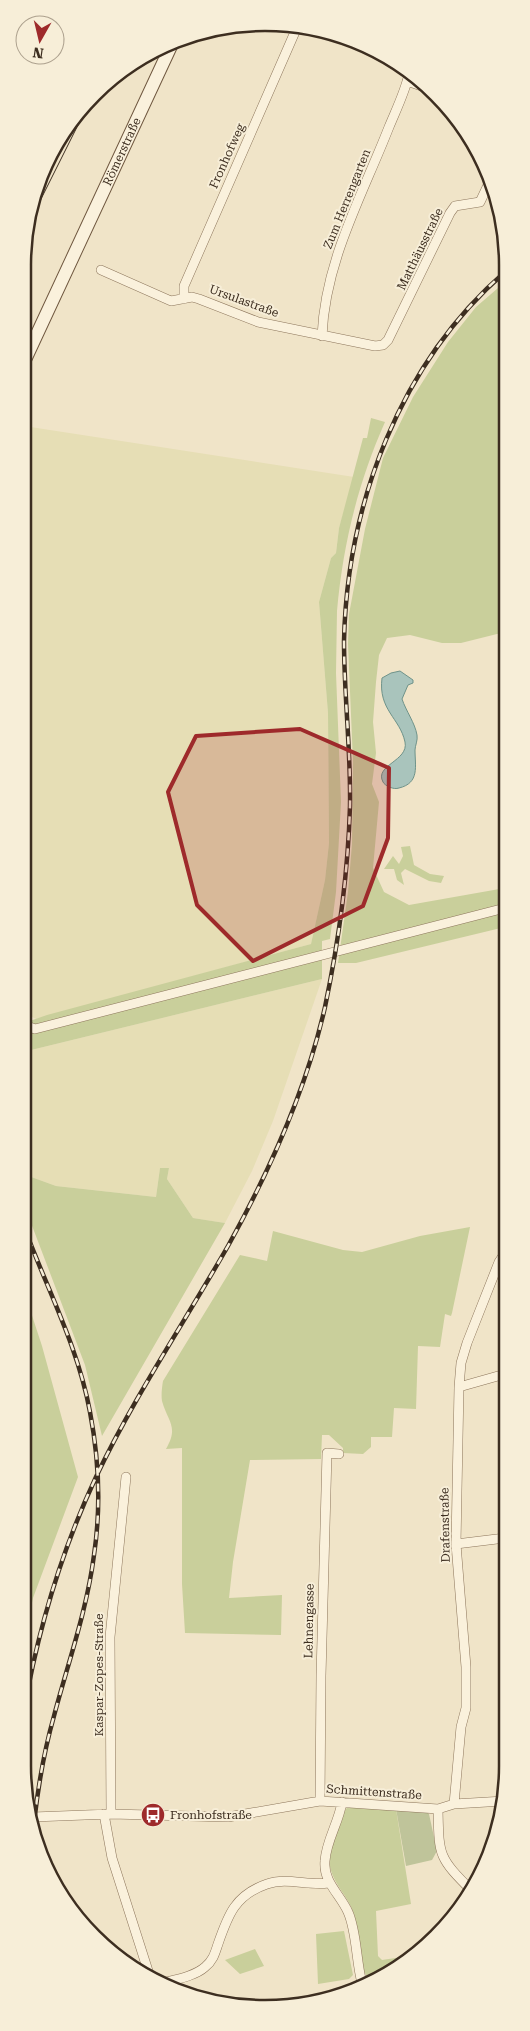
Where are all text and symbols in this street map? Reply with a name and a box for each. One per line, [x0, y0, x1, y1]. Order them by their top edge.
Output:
north arrow [15, 15, 65, 65]
text: N [32, 44, 45, 62]
street label: Römerstraße [100, 115, 144, 188]
street label: Fronhofweg [206, 121, 248, 191]
street label: Zum Herrengarten [321, 147, 374, 251]
street label: Matthäusstraße [394, 205, 446, 292]
street label: Ursulastraße [207, 282, 281, 320]
street label: Drafenstraße [437, 1487, 453, 1563]
street label: Lehnengasse [301, 1583, 317, 1659]
street label: Kaspar-Zopes-Straße [92, 1613, 106, 1736]
street label: Schmittenstraße [326, 1782, 423, 1802]
bus stop icon: Fronhofstraße [140, 1802, 166, 1828]
place label: Fronhofstraße [170, 1808, 252, 1822]

